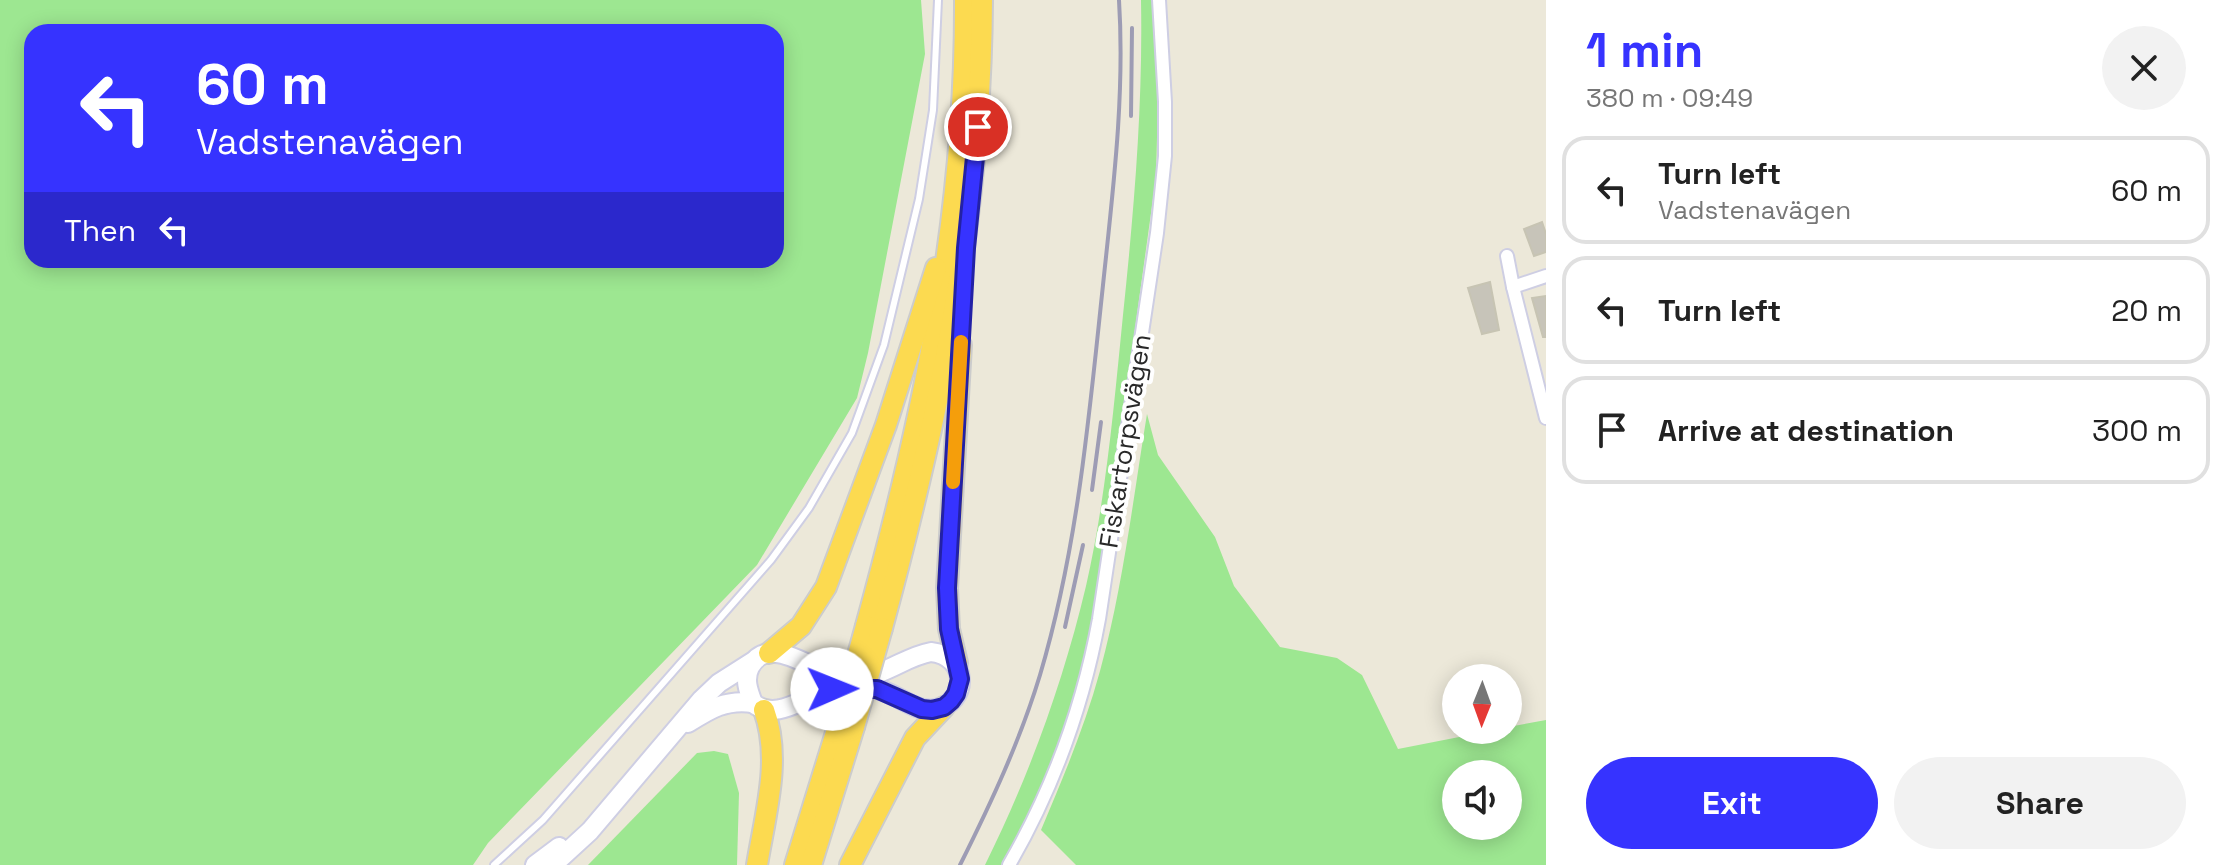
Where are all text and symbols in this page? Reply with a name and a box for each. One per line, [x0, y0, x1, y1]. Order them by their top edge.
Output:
text: 1 min [1586, 20, 1703, 81]
button: close [2102, 26, 2186, 110]
text: 60 m [196, 49, 329, 120]
icon: left [64, 56, 168, 160]
text: 380 m · 09:49 [1586, 81, 1753, 115]
pin [944, 93, 1012, 161]
icon: arrive [956, 105, 1000, 149]
text: Vadstenavägen [196, 119, 464, 165]
text: Turn left [1658, 154, 1781, 193]
icon: left [1590, 168, 1634, 212]
text: 60 m [2111, 171, 2182, 210]
text: Vadstenavägen [1658, 193, 1851, 227]
icon: left [152, 208, 196, 252]
text: Then [64, 211, 136, 250]
icon: left [1590, 288, 1634, 332]
text: Turn left [1658, 291, 1781, 330]
text: 20 m [2111, 291, 2182, 330]
street label: Fiskartorpsvägen [1091, 332, 1159, 550]
icon: arrive [1590, 408, 1634, 452]
text: Arrive at destination [1658, 411, 1954, 450]
text: 300 m [2092, 411, 2182, 450]
position arrow [790, 647, 874, 731]
north arrow [1442, 664, 1522, 744]
map controls [1442, 664, 1522, 840]
button: Exit [1586, 757, 1878, 849]
button: Share [1894, 757, 2186, 849]
button: sound [1442, 760, 1522, 840]

